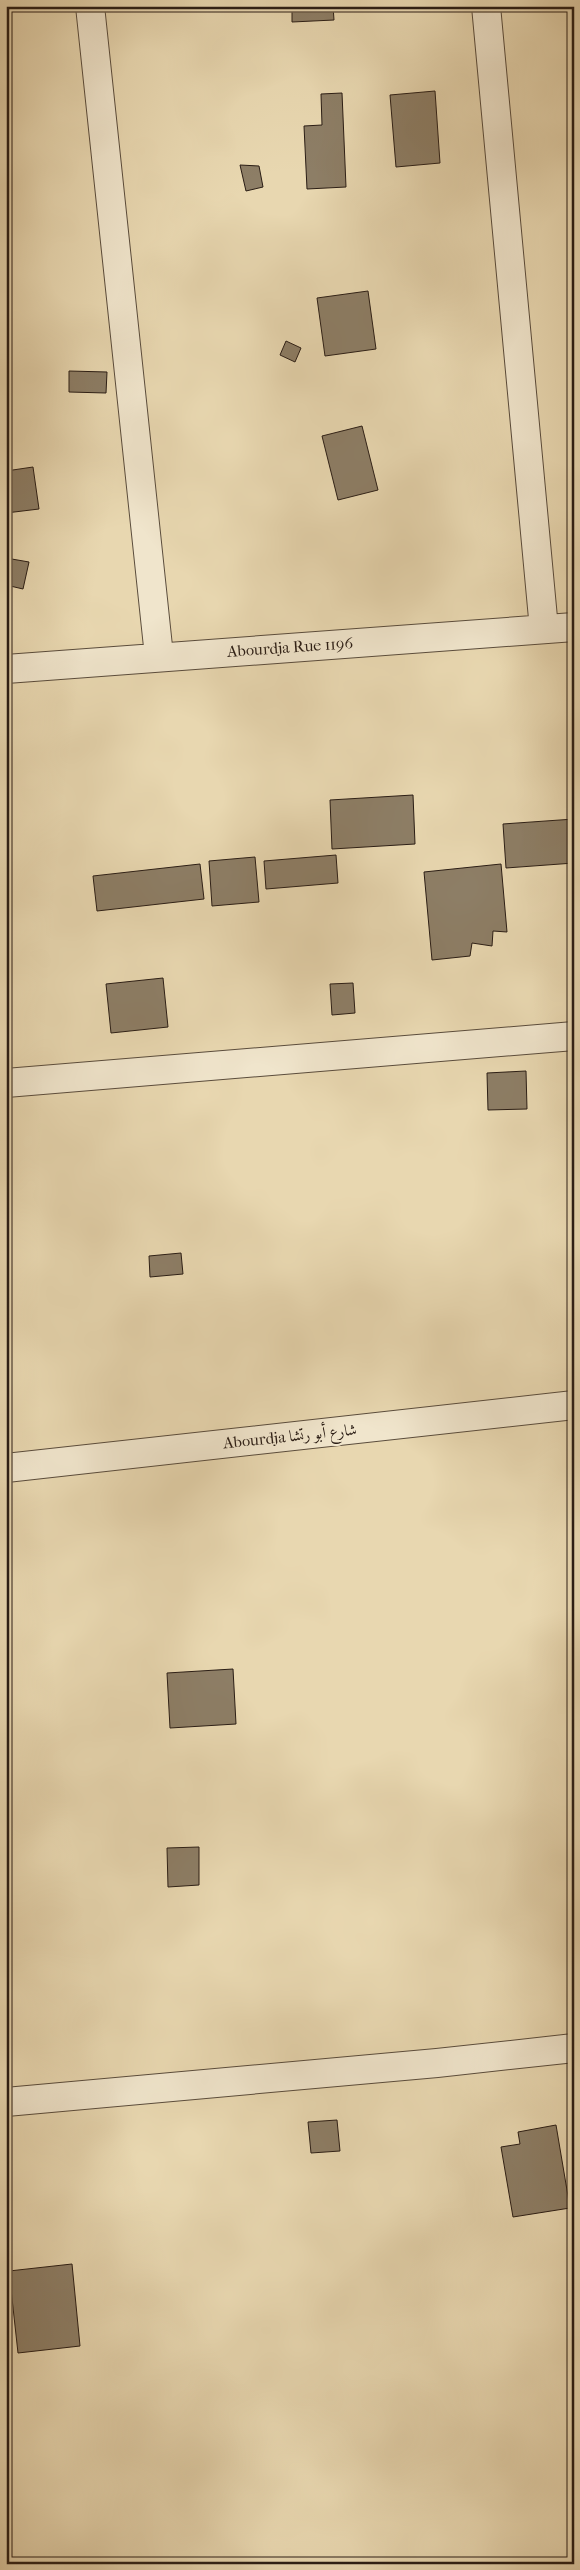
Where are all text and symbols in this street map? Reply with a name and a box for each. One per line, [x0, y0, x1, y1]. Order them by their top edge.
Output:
street label: Abourdja Rue 1196 [225, 633, 354, 661]
street label: Abourdja شارع أبو رتشا [221, 1418, 358, 1457]

